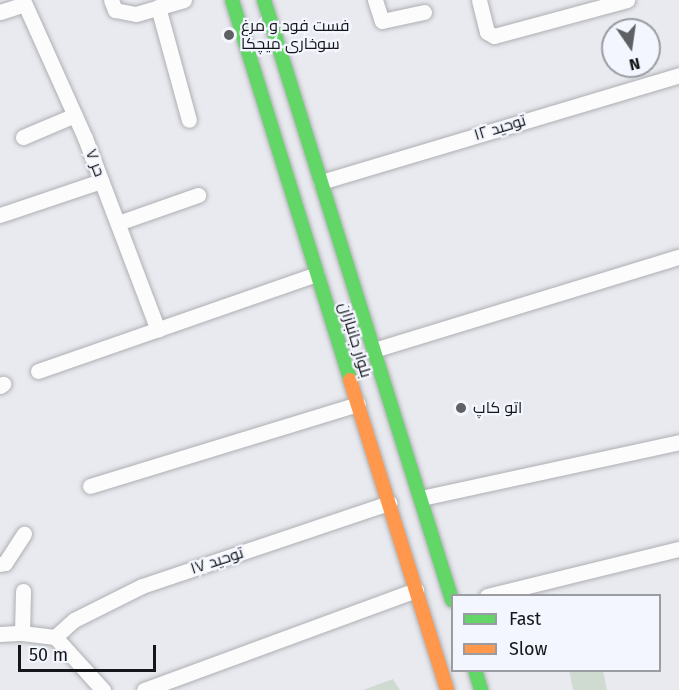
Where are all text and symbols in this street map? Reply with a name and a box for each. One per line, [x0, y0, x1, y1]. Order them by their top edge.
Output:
place label: فست فود و مرغ سوخاری میچکا [241, 16, 350, 54]
north arrow [601, 18, 661, 78]
marker: فست فود و مرغ سوخاری میچکا [222, 28, 236, 42]
text: N [627, 54, 642, 75]
street label: توحید ۱۲ [472, 111, 528, 145]
street label: حر ۷ [81, 147, 109, 179]
street label: بلوار جانبازان [334, 300, 376, 380]
place label: اتو کاپ [473, 398, 522, 418]
marker: اتو کاپ [454, 401, 468, 415]
street label: توحید ۱۷ [188, 543, 246, 579]
legend [451, 594, 661, 672]
text: Fast [509, 608, 541, 630]
scale bar [21, 633, 159, 671]
text: Slow [509, 638, 547, 660]
text: 50 m [29, 644, 68, 666]

